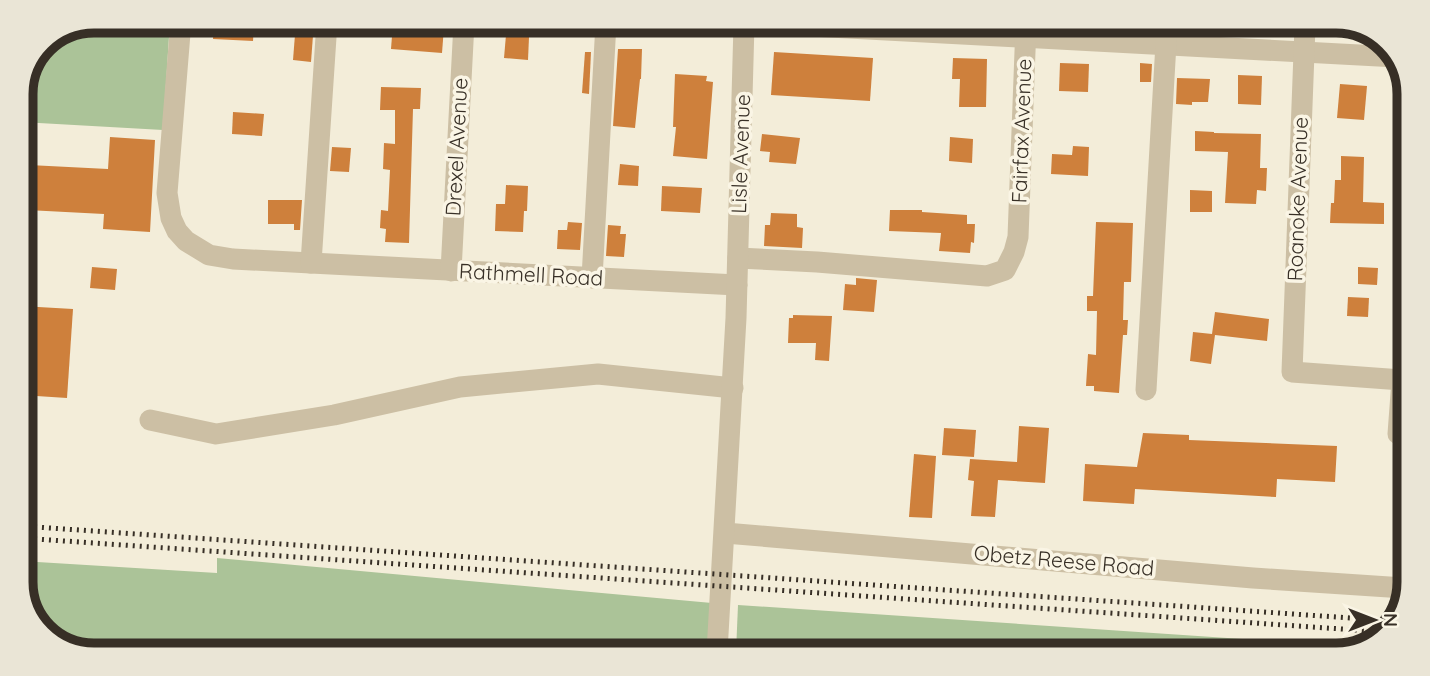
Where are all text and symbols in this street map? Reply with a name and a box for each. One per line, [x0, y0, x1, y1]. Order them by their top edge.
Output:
street label: Fairfax Avenue [1005, 58, 1037, 204]
street label: Drexel Avenue [439, 77, 473, 217]
street label: Lisle Avenue [725, 94, 755, 214]
street label: Roanoke Avenue [1281, 116, 1313, 282]
street label: Rathmell Road [458, 257, 604, 291]
street label: Obetz Reese Road [973, 539, 1155, 581]
north arrow [1339, 585, 1409, 655]
text: N [1379, 613, 1403, 627]

